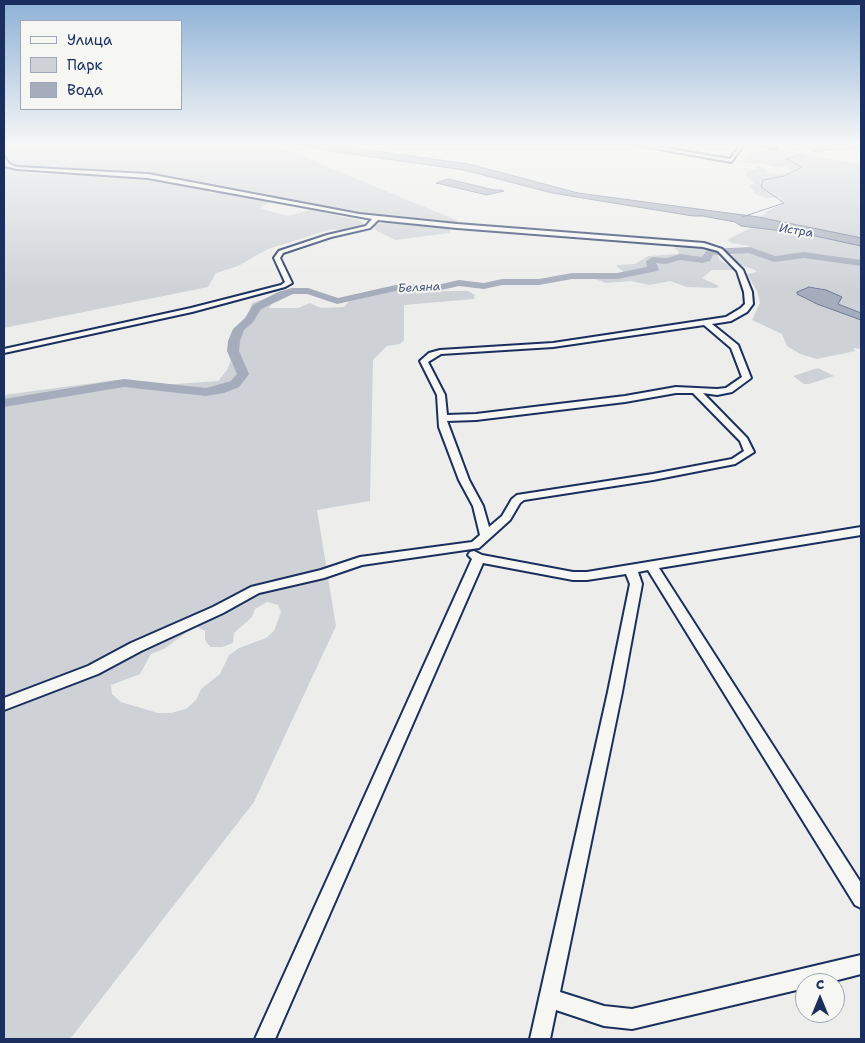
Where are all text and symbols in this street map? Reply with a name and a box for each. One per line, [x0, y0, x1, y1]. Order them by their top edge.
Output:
legend [20, 20, 182, 110]
text: Улица [67, 30, 112, 50]
text: Парк [67, 55, 103, 75]
text: Вода [67, 80, 103, 100]
water label: Истра [778, 221, 814, 241]
water label: Беляна [397, 280, 441, 296]
north arrow [795, 973, 845, 1023]
text: С [816, 975, 824, 993]

